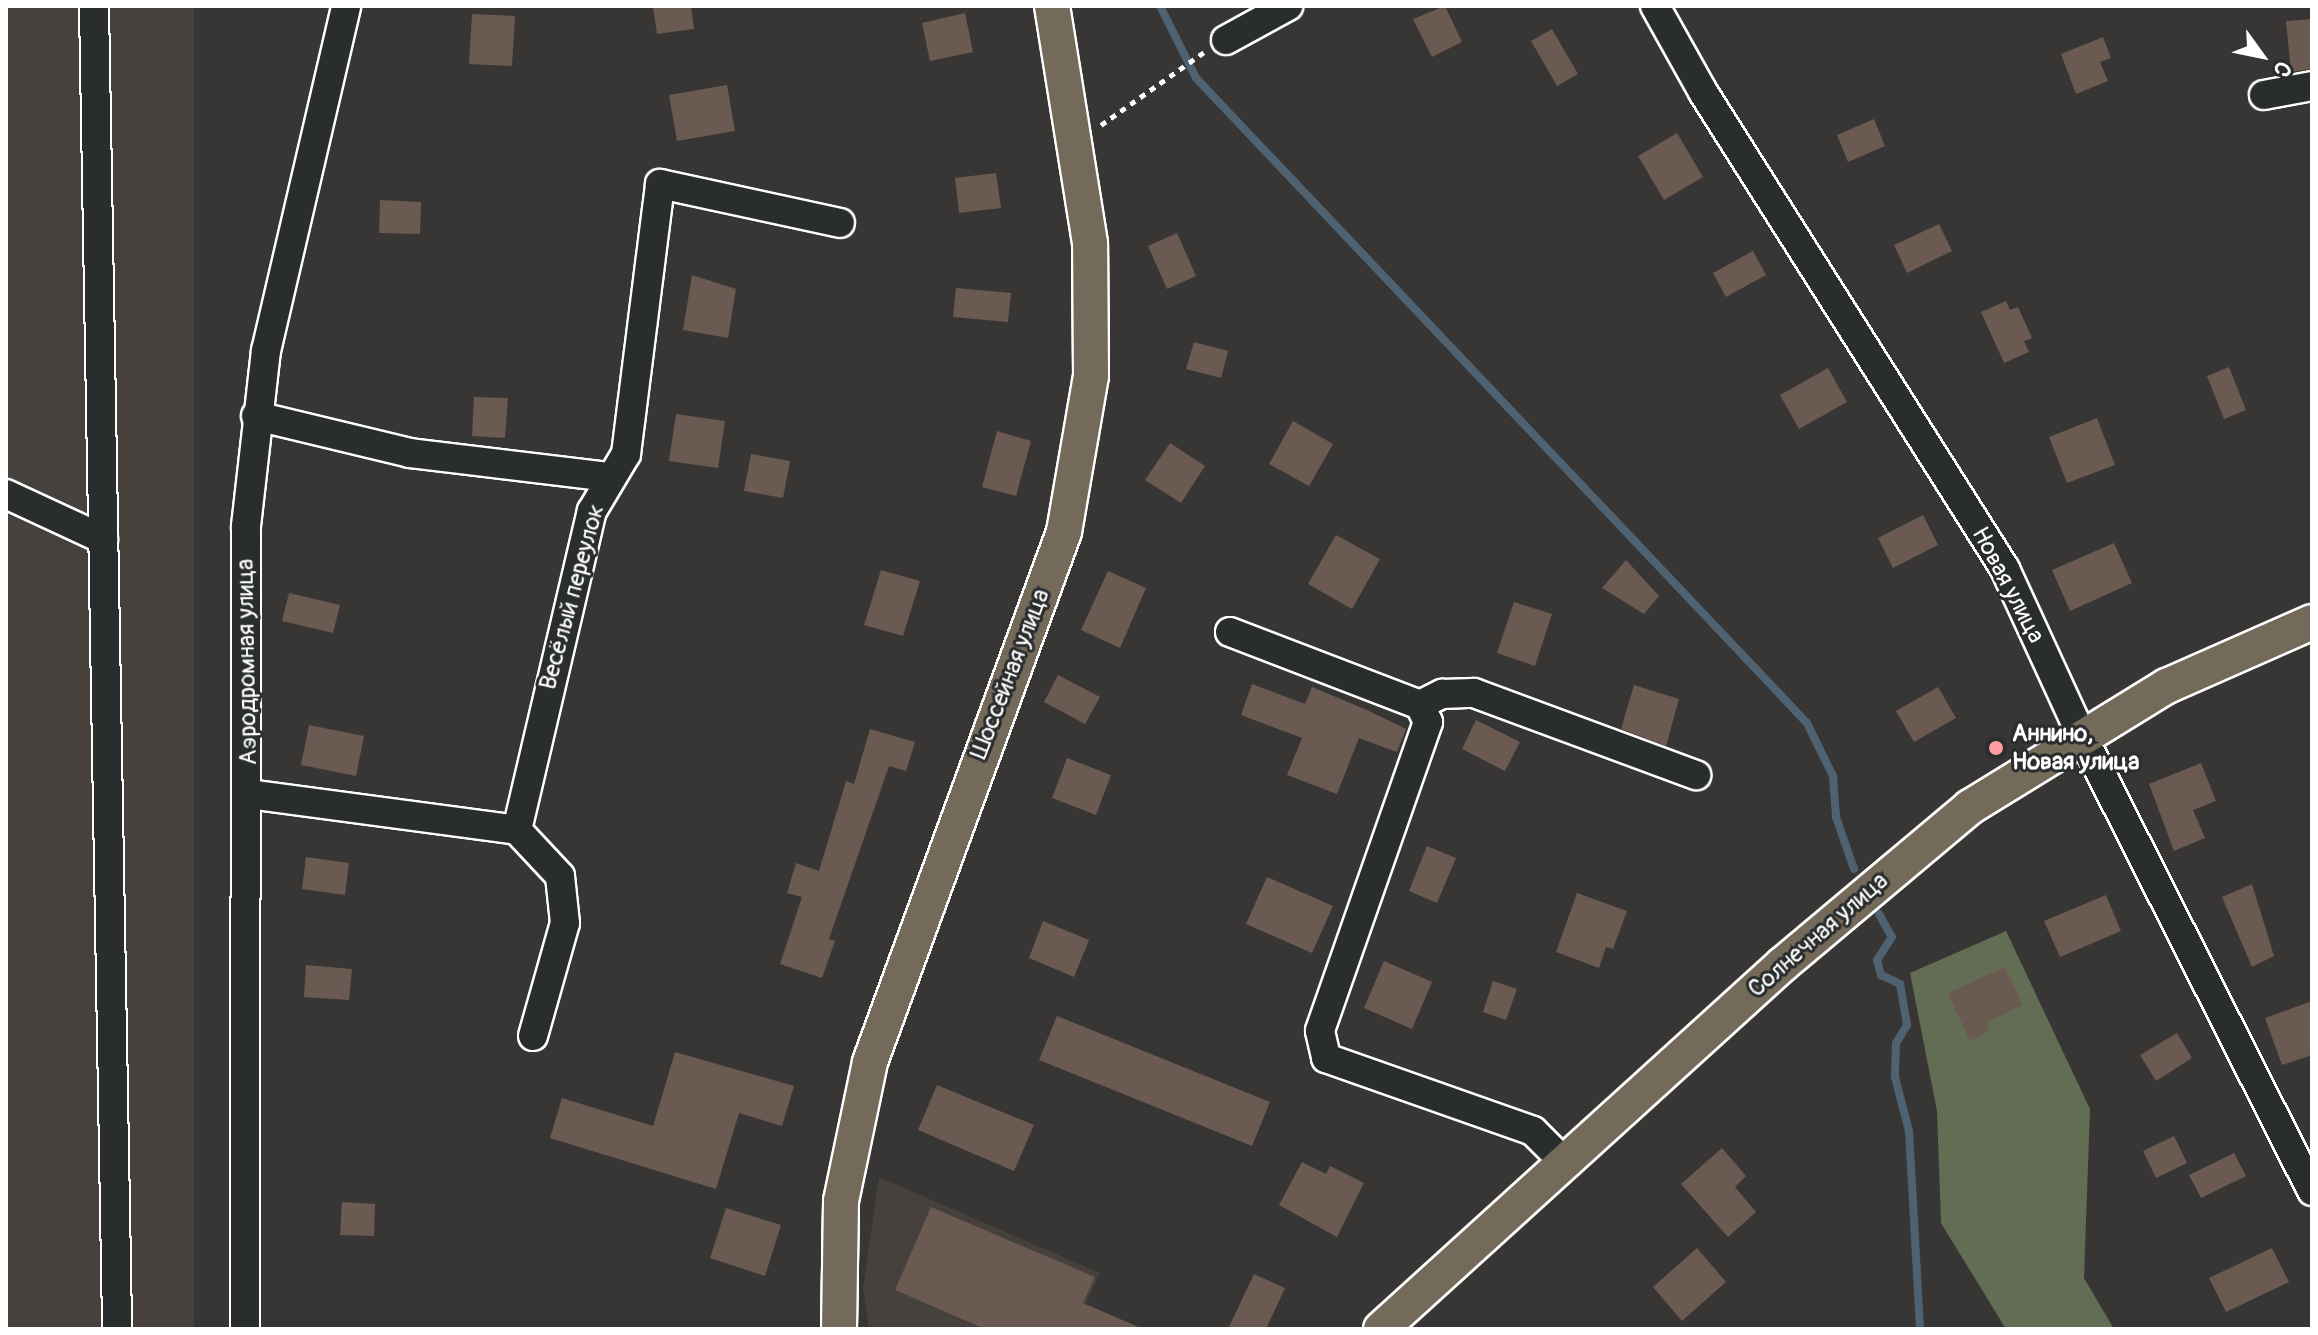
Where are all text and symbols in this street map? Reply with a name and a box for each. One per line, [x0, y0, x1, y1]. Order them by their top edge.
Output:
north arrow [2222, 16, 2302, 96]
text: С [2267, 56, 2298, 82]
street label: Весёлый переулок [533, 501, 611, 693]
street label: Новая улица [1965, 522, 2051, 648]
street label: Аэродромная улица [231, 559, 263, 765]
street label: Шоссейная улица [964, 585, 1056, 763]
place label: Аннино, Новая улица [2012, 720, 2139, 776]
marker: Аннино, Новая улица [1987, 739, 2005, 757]
street label: Солнечная улица [1742, 867, 1894, 1003]

